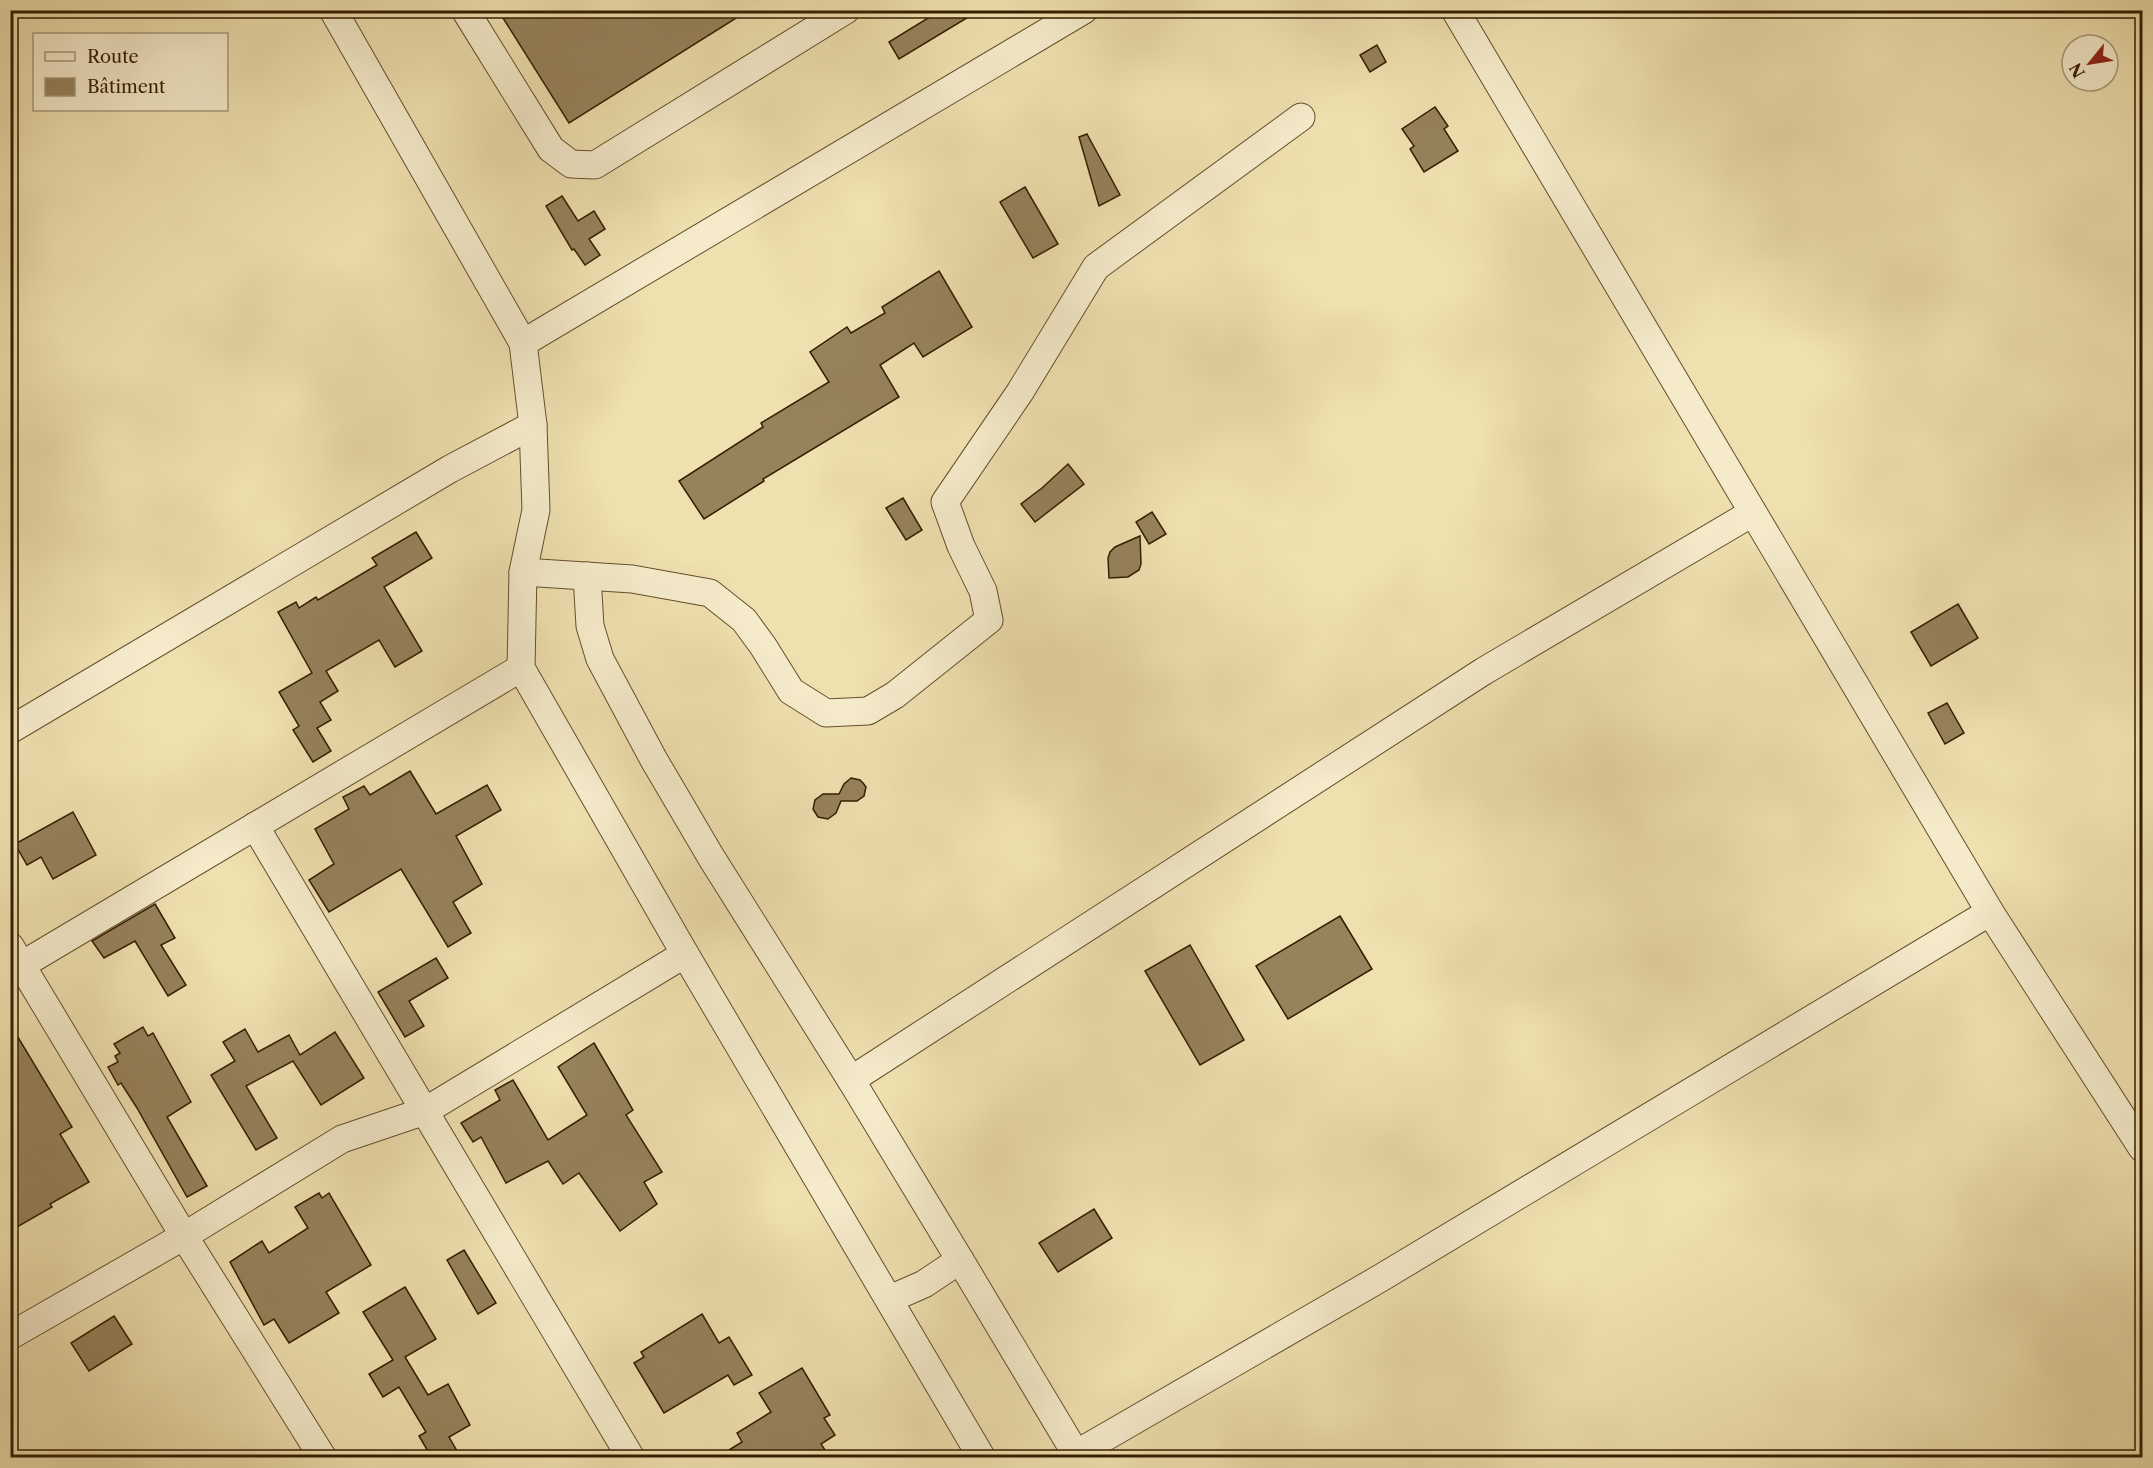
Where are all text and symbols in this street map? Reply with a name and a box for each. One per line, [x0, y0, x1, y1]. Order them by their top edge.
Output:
legend [33, 33, 228, 111]
north arrow [2060, 33, 2120, 93]
text: Route [87, 46, 139, 68]
text: N [2065, 59, 2089, 82]
text: Bâtiment [87, 76, 166, 98]

